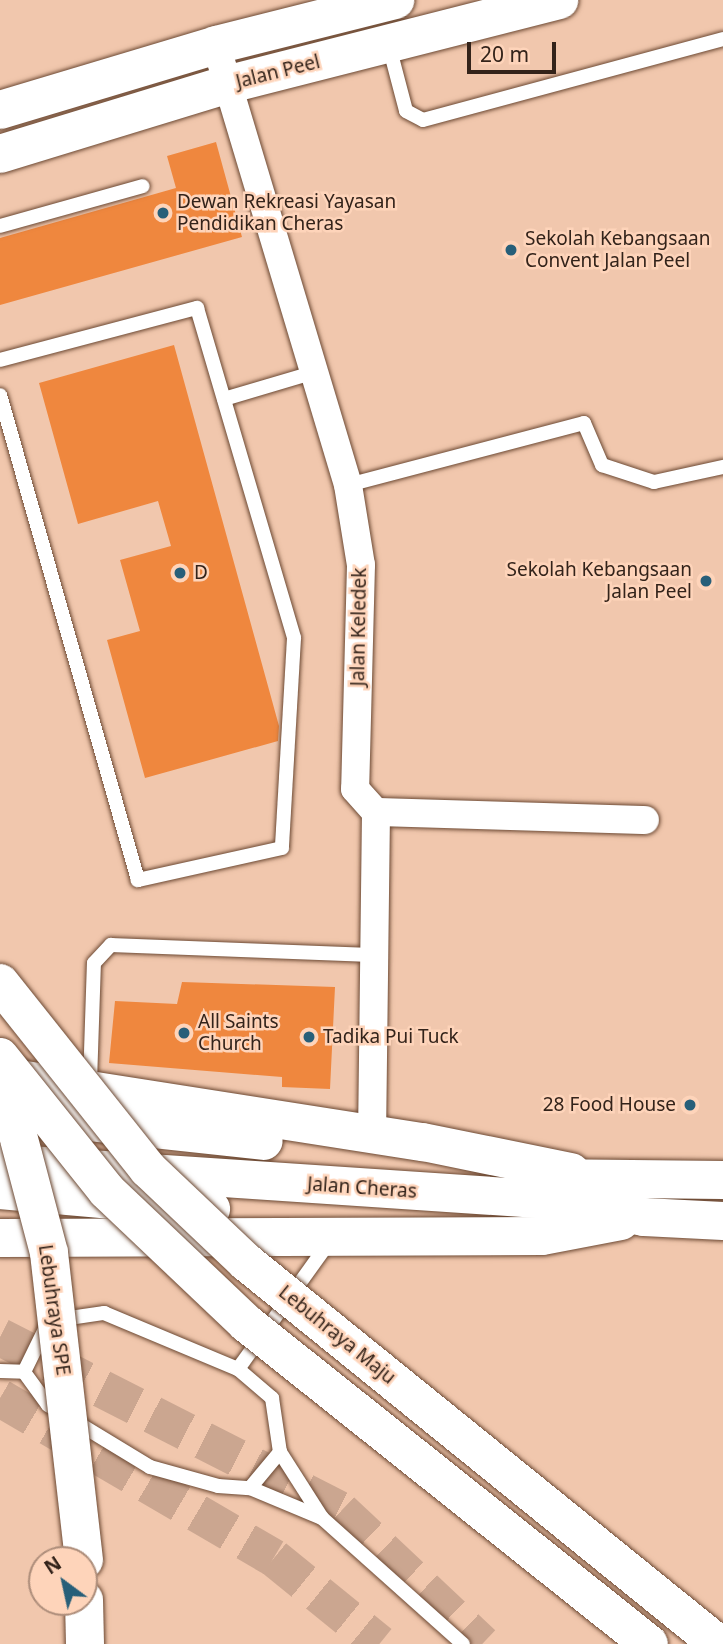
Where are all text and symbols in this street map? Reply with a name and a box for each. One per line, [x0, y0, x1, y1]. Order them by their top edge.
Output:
scale bar [471, 28, 560, 72]
text: 20 m [480, 40, 529, 68]
street label: Jalan Peel [234, 51, 322, 93]
place label: Dewan Rekreasi Yayasan Pendidikan Cheras [177, 191, 396, 235]
marker: Dewan Rekreasi Yayasan Pendidikan Cheras [155, 205, 171, 221]
place label: Sekolah Kebangsaan Convent Jalan Peel [525, 228, 710, 272]
marker: Sekolah Kebangsaan Convent Jalan Peel [503, 242, 519, 258]
place label: Sekolah Kebangsaan Jalan Peel [507, 559, 692, 603]
place label: D [194, 562, 208, 584]
marker: D [172, 565, 188, 581]
street label: Jalan Keledek [347, 567, 371, 687]
marker: Sekolah Kebangsaan Jalan Peel [698, 573, 714, 589]
place label: All Saints Church [198, 1011, 279, 1055]
marker: All Saints Church [176, 1025, 192, 1041]
place label: Tadika Pui Tuck [323, 1026, 459, 1048]
marker: Tadika Pui Tuck [301, 1029, 317, 1045]
place label: 28 Food House [543, 1094, 676, 1116]
marker: 28 Food House [682, 1097, 698, 1113]
street label: Jalan Cheras [306, 1173, 418, 1203]
street label: Lebuhraya SPE [34, 1243, 74, 1377]
street label: Lebuhraya Maju [274, 1281, 400, 1389]
north arrow [28, 1546, 98, 1616]
text: N [39, 1550, 66, 1580]

